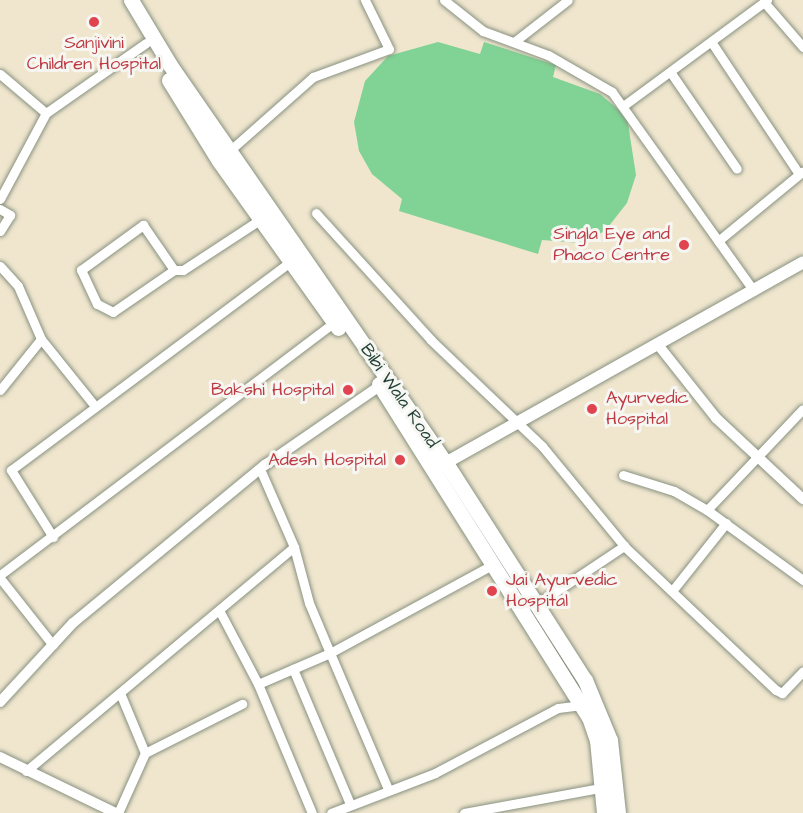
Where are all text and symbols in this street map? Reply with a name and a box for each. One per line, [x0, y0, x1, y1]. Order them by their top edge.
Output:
marker: Sanjivini Children Hospital [85, 13, 103, 31]
place label: Sanjivini Children Hospital [27, 33, 161, 76]
place label: Singla Eye and Phaco Centre [553, 224, 670, 266]
marker: Singla Eye and Phaco Centre [675, 236, 693, 254]
street label: Bibi Wala Road [355, 340, 443, 452]
place label: Bakshi Hospital [211, 379, 334, 401]
marker: Bakshi Hospital [339, 381, 357, 399]
place label: Ayurvedic Hospital [606, 388, 689, 430]
marker: Ayurvedic Hospital [583, 400, 601, 418]
place label: Adesh Hospital [268, 449, 386, 471]
marker: Adesh Hospital [391, 451, 409, 469]
place label: Jai Ayurvedic Hospital [506, 570, 618, 612]
marker: Jai Ayurvedic Hospital [483, 582, 501, 600]

